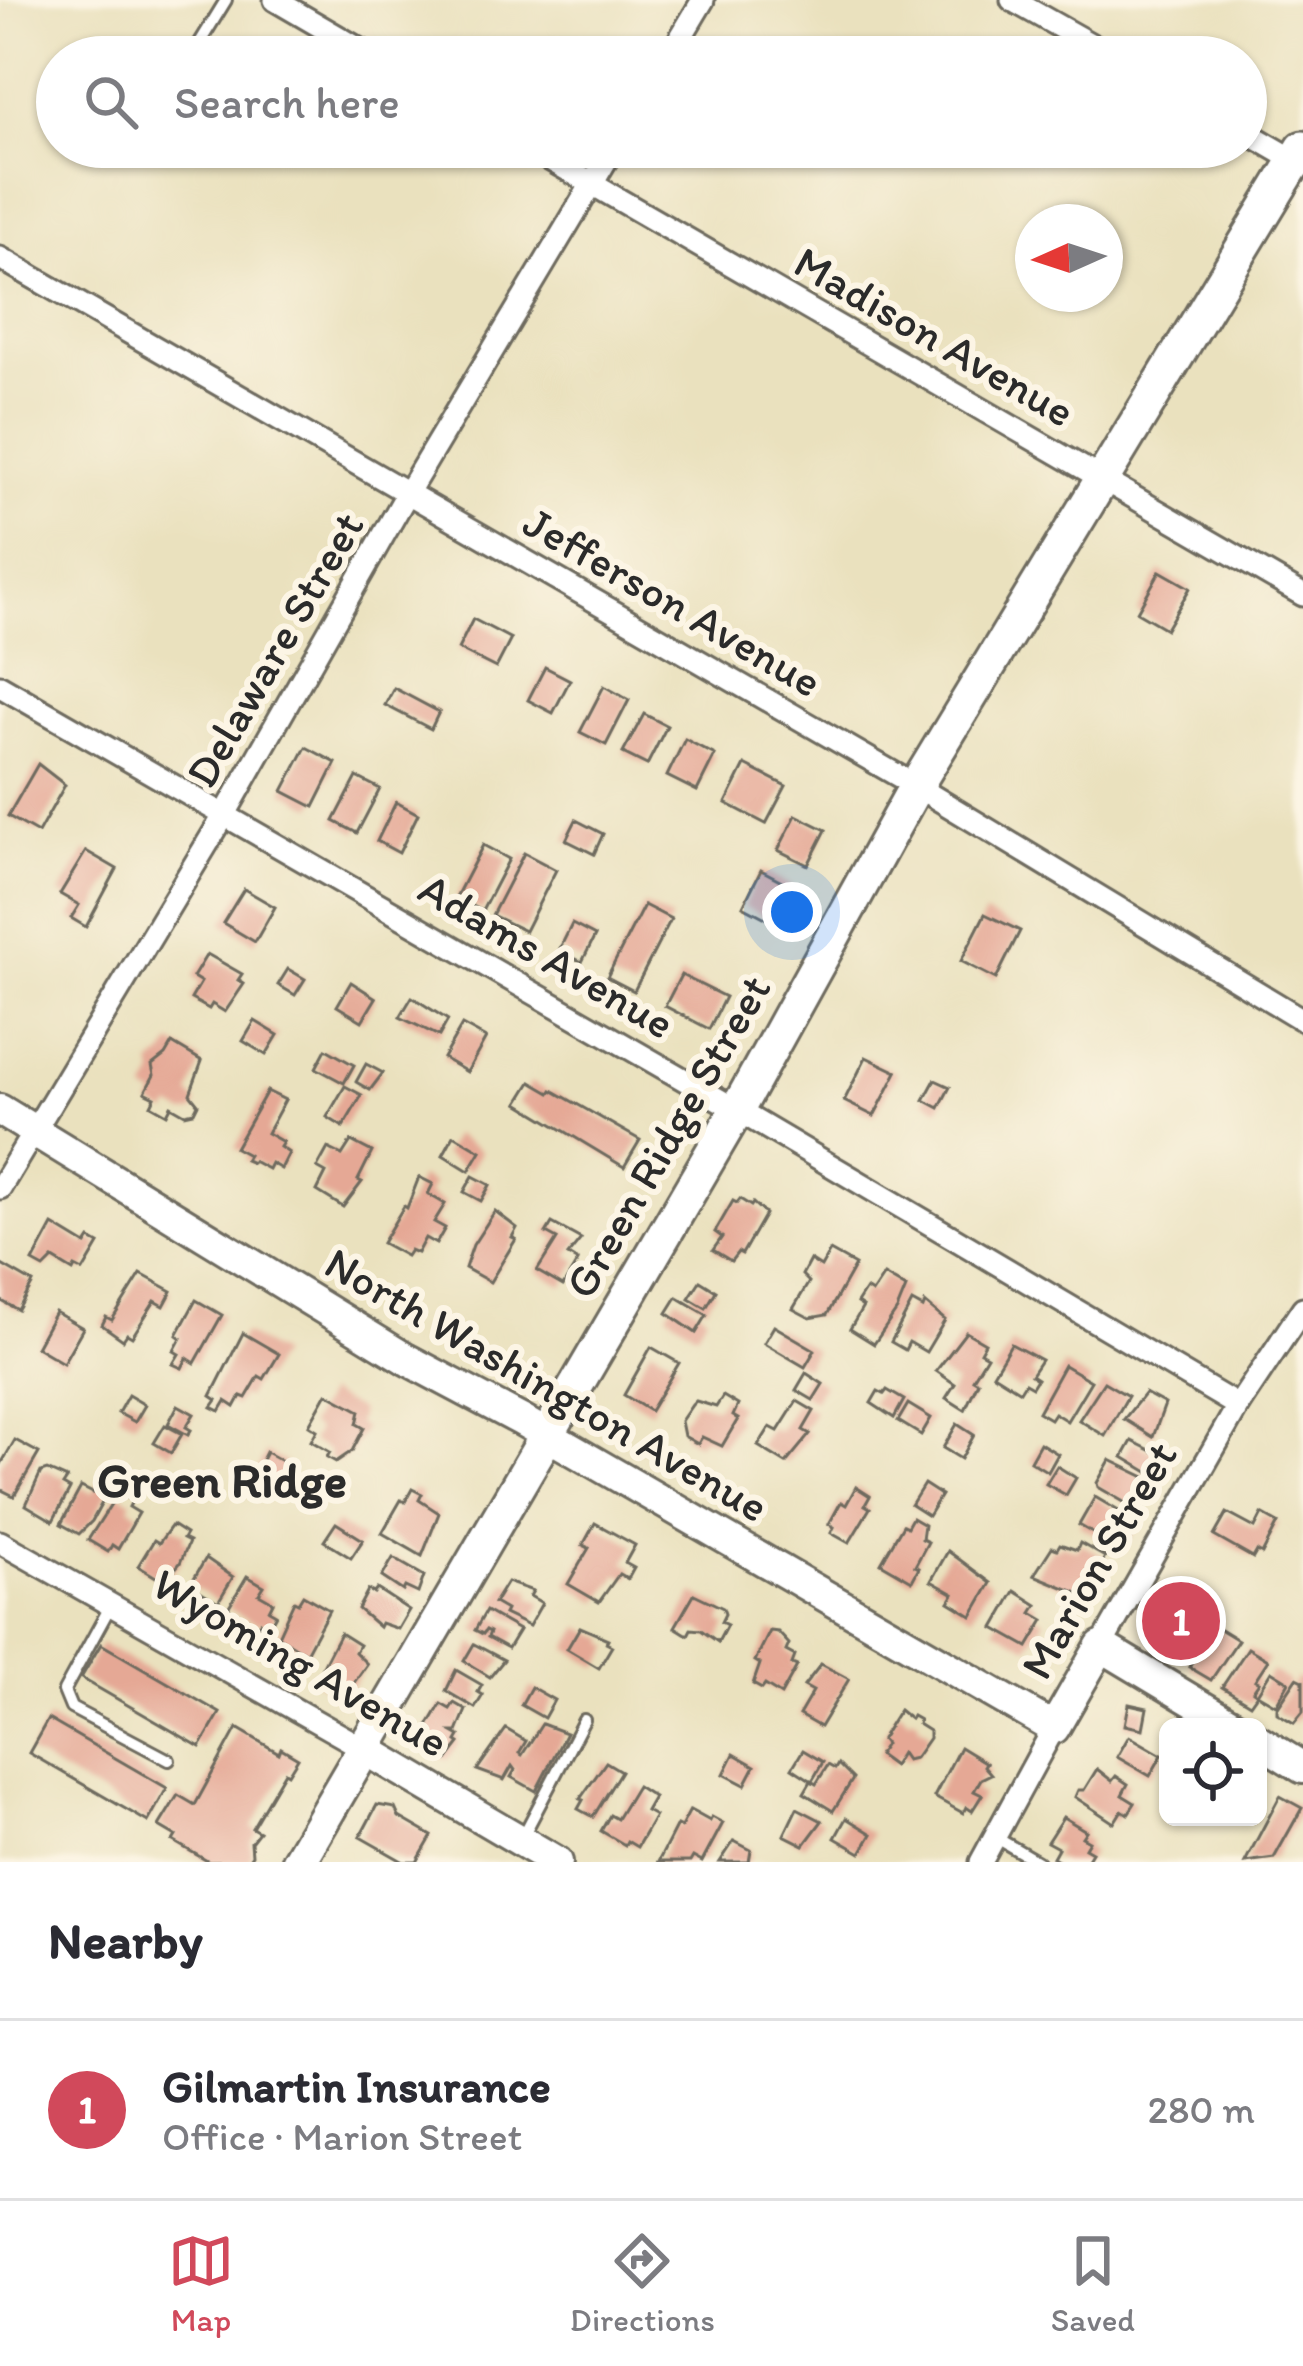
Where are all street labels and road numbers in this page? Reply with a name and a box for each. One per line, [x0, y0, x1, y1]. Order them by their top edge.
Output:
street label: Madison Avenue [785, 234, 1085, 438]
street label: Jefferson Avenue [515, 494, 831, 708]
street label: Delaware Street [173, 502, 375, 796]
street label: Adams Avenue [410, 860, 684, 1050]
street label: Green Ridge Street [553, 965, 781, 1307]
street label: North Washington Avenue [316, 1235, 778, 1533]
street label: Marion Street [1008, 1432, 1188, 1688]
street label: Wyoming Avenue [144, 1556, 458, 1768]

